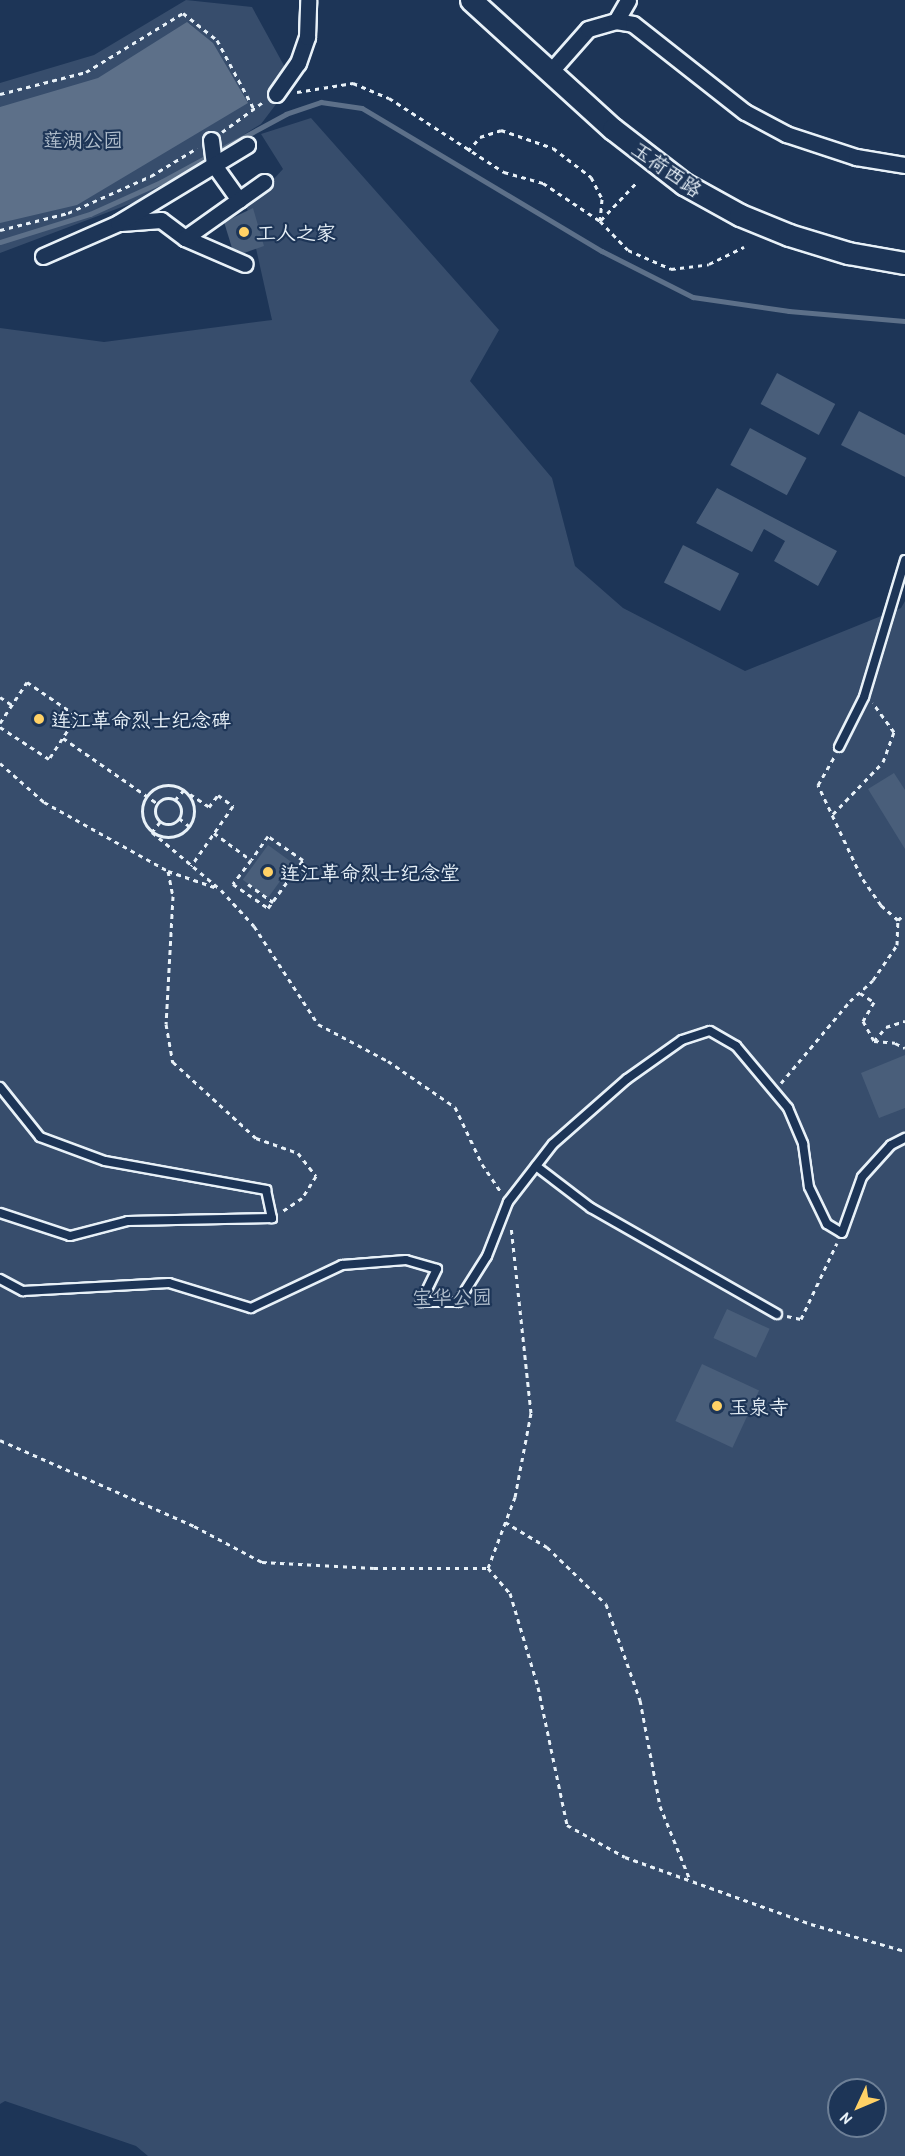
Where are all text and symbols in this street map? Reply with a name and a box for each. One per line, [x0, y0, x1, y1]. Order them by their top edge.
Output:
park label: 莲湖公园 [43, 127, 123, 151]
street label: 玉荷西路 [627, 136, 707, 202]
place label: 工人之家 [256, 220, 336, 244]
marker: 工人之家 [237, 225, 251, 239]
place label: 连江革命烈士纪念碑 [51, 707, 231, 731]
marker: 连江革命烈士纪念碑 [32, 712, 46, 726]
place label: 连江革命烈士纪念堂 [280, 860, 460, 884]
marker: 连江革命烈士纪念堂 [261, 865, 275, 879]
park label: 宝华公园 [412, 1284, 492, 1308]
place label: 玉泉寺 [729, 1394, 789, 1418]
marker: 玉泉寺 [710, 1399, 724, 1413]
north arrow [827, 2078, 887, 2138]
text: N [835, 2108, 856, 2130]

